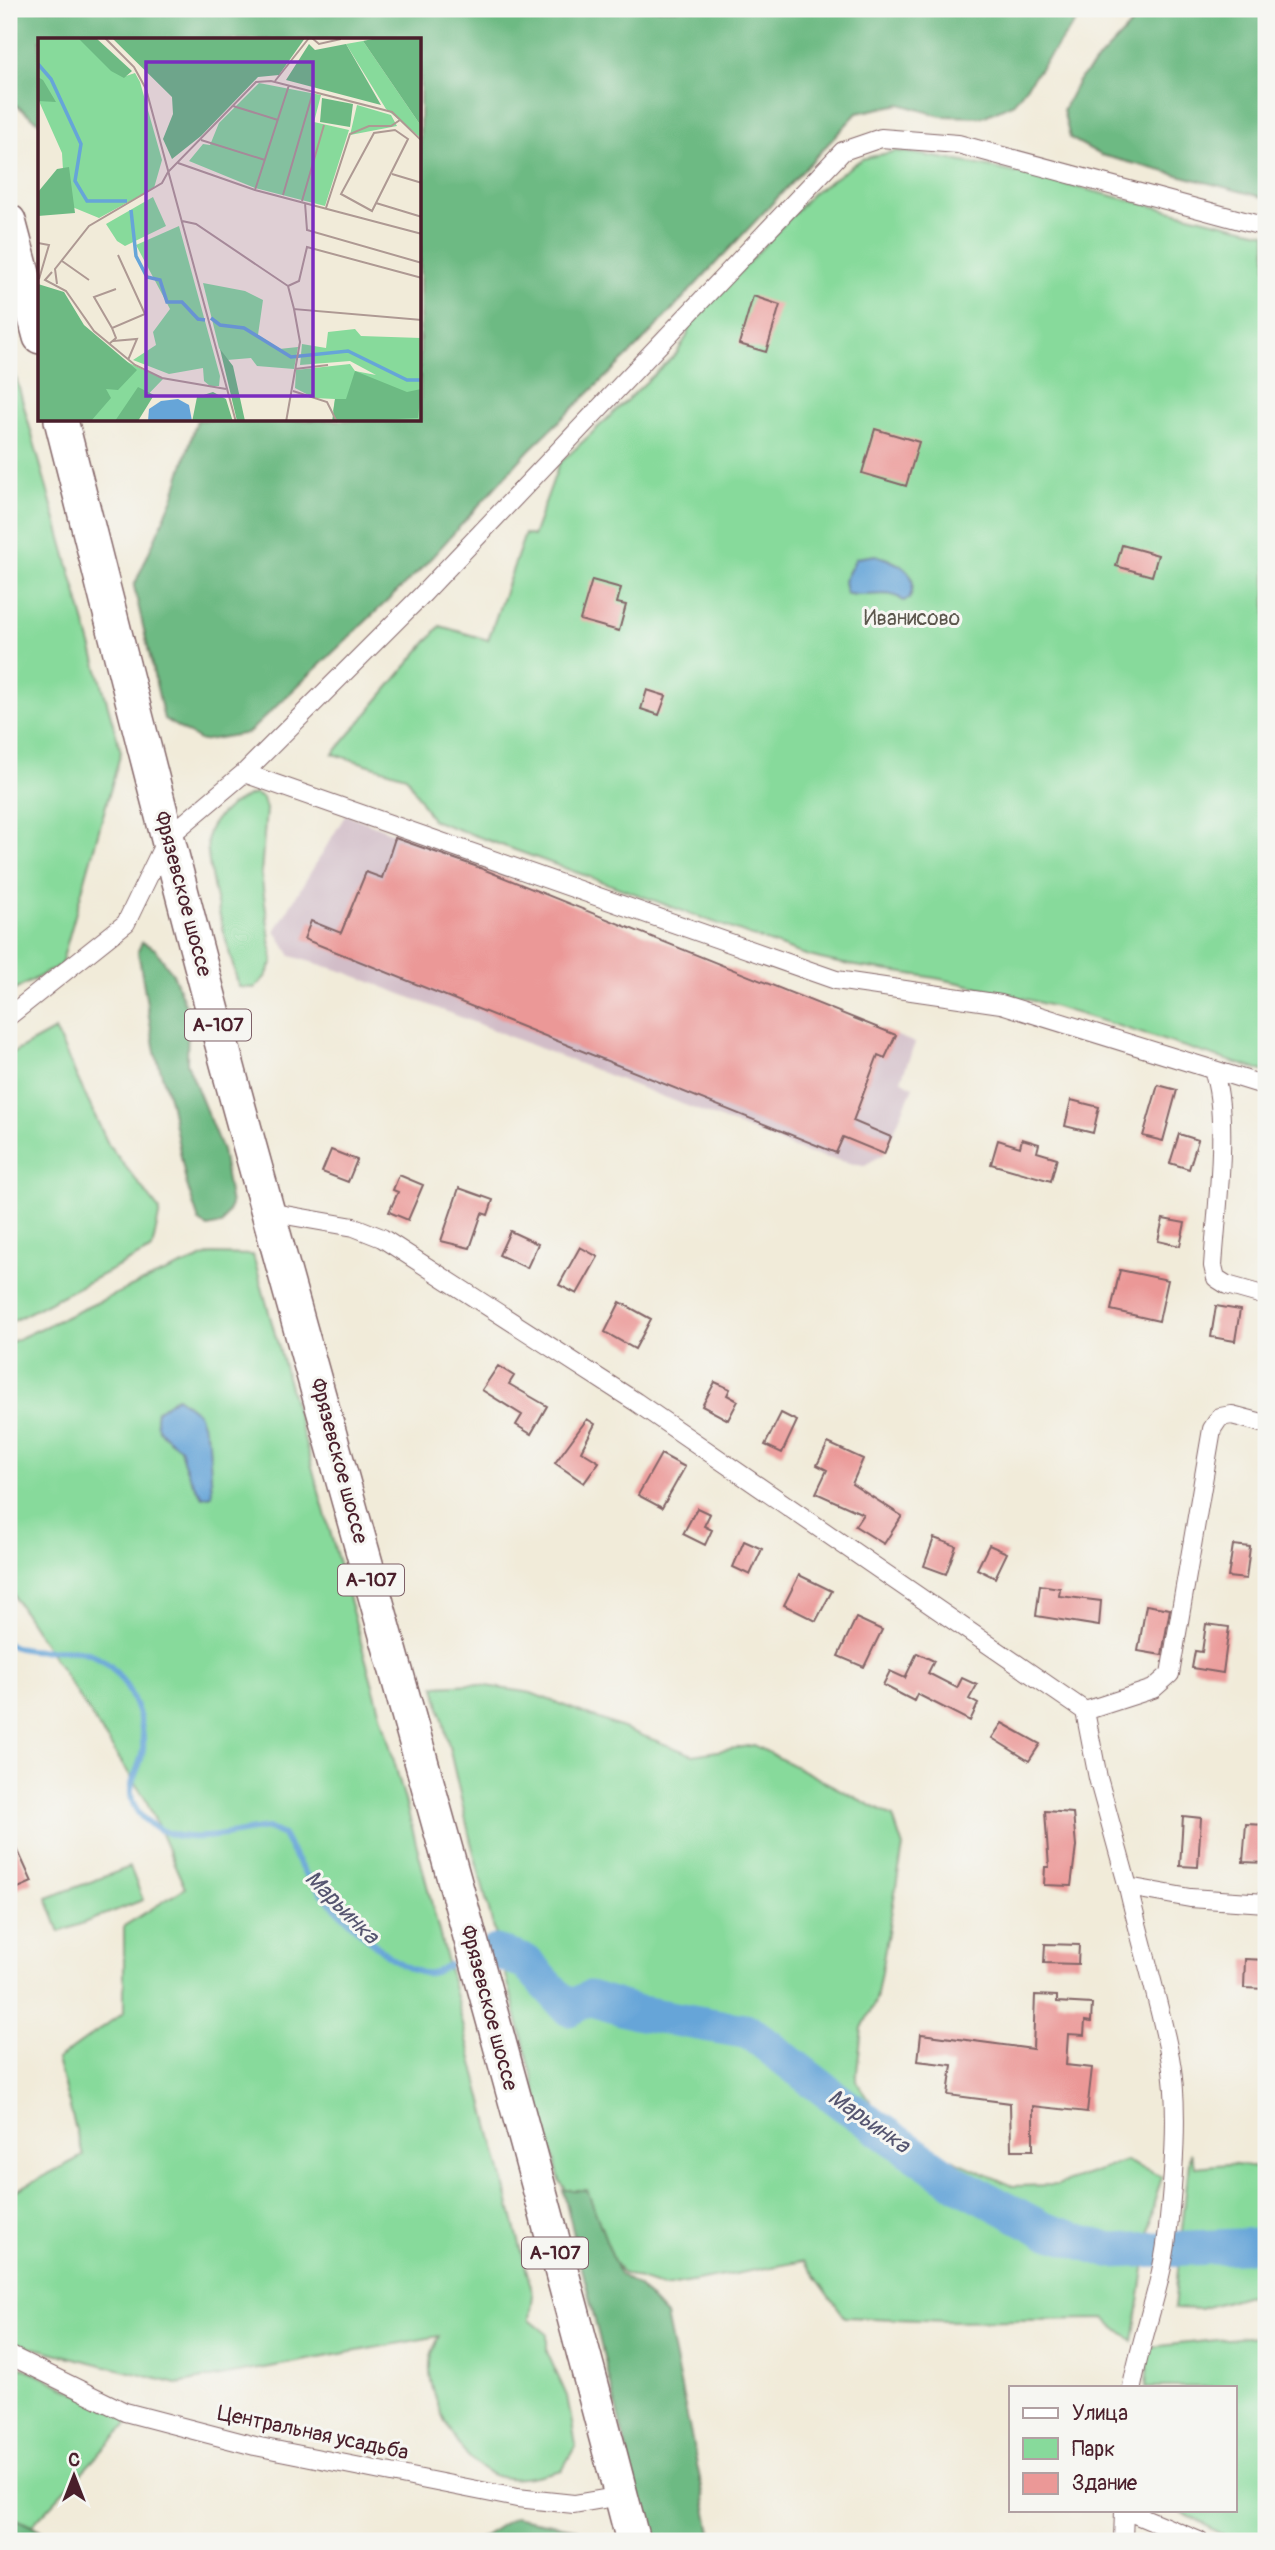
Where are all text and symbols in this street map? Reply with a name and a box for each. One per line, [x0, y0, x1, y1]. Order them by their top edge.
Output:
inset map [38, 38, 422, 422]
park label: Иванисово [864, 605, 960, 632]
street label: Фрязевское шоссе [148, 808, 218, 980]
road number: А-107 [185, 1009, 251, 1040]
street label: Фрязевское шоссе [304, 1375, 374, 1547]
road number: А-107 [338, 1564, 404, 1596]
water label: Марьинка [299, 1864, 386, 1951]
street label: Фрязевское шоссе [454, 1922, 524, 2094]
water label: Марьинка [823, 2082, 916, 2160]
road number: А-107 [522, 2238, 588, 2268]
legend [1009, 2386, 1236, 2512]
street label: Центральная усадьба [215, 2400, 411, 2466]
text: Улица [1072, 2400, 1128, 2427]
text: Парк [1072, 2436, 1115, 2463]
north arrow [38, 2442, 108, 2512]
text: С [68, 2448, 80, 2472]
text: Здание [1072, 2470, 1138, 2497]

